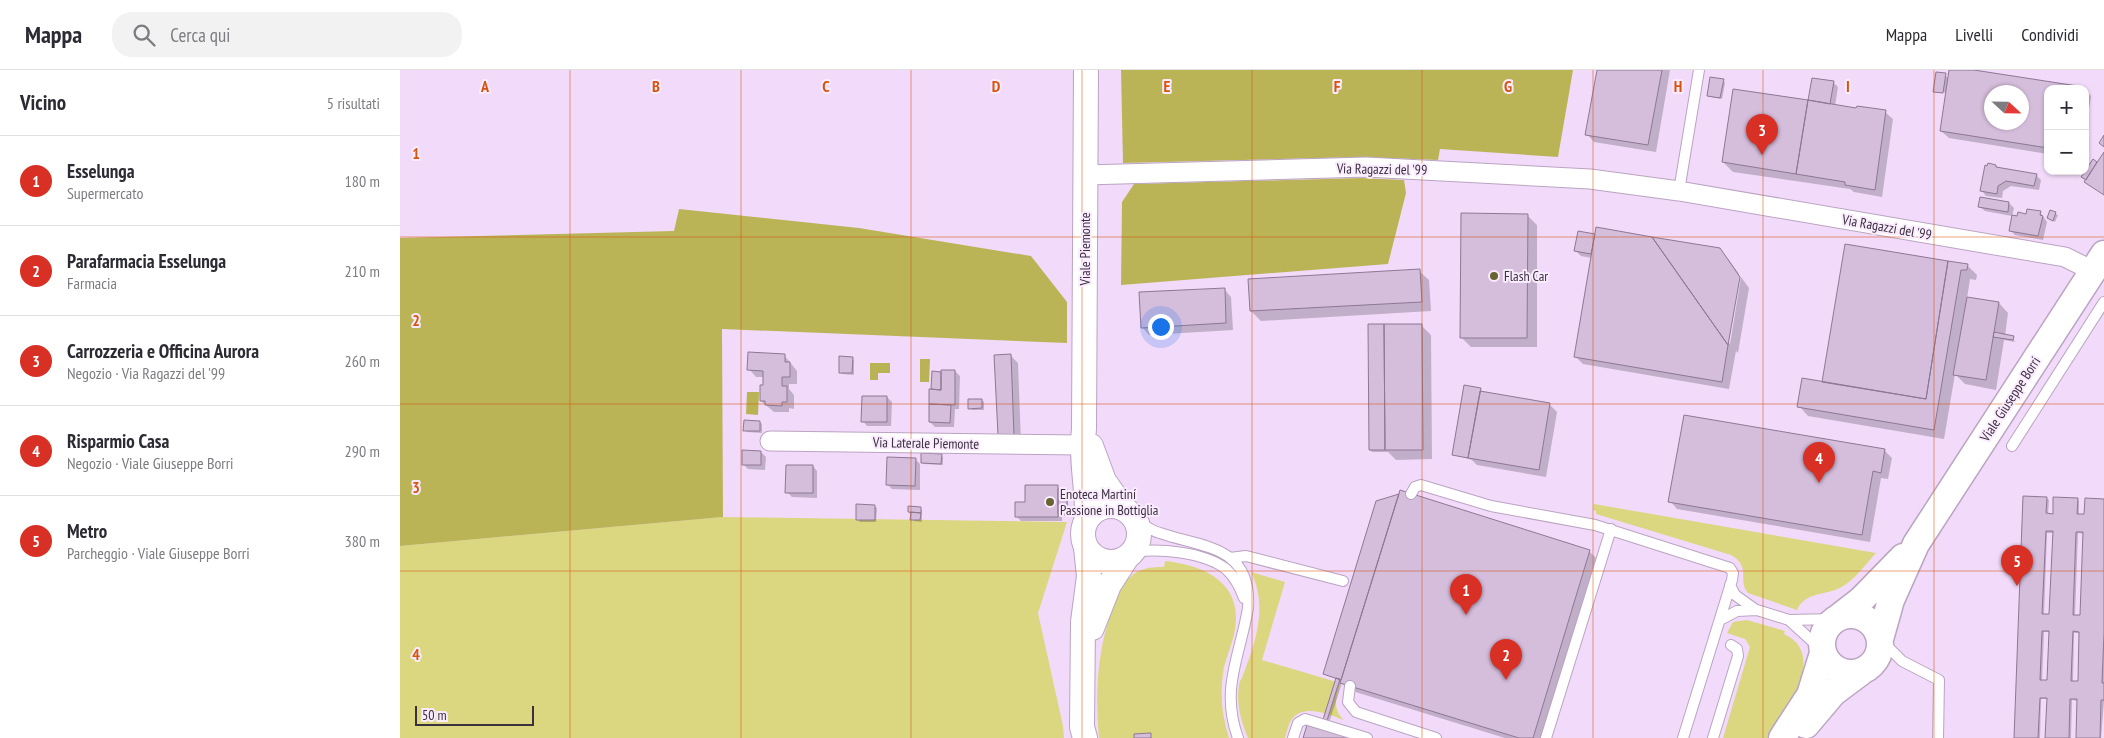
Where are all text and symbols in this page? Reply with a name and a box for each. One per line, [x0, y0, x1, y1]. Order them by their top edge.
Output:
search box [112, 12, 462, 57]
text: Mappa [25, 19, 82, 50]
icon: search [130, 21, 158, 49]
text: Cerca qui [170, 23, 230, 47]
text: Mappa [1886, 23, 1927, 46]
text: Livelli [1955, 23, 1993, 46]
text: Condividi [2021, 23, 2079, 46]
text: A [480, 76, 490, 96]
text: B [652, 76, 660, 96]
text: C [822, 76, 830, 96]
text: D [992, 76, 1001, 96]
text: E [1164, 76, 1171, 96]
text: F [1334, 76, 1341, 96]
text: G [1504, 76, 1512, 96]
text: H [1674, 76, 1682, 96]
text: I [1846, 76, 1850, 96]
north arrow [1984, 85, 2029, 130]
map controls [2044, 85, 2089, 175]
button: + [2044, 85, 2089, 130]
text: Vicino [20, 89, 66, 116]
text: 5 risultati [327, 93, 380, 113]
pin: 3 [1746, 114, 1778, 155]
button: − [2044, 130, 2089, 175]
text: 1 [412, 143, 420, 163]
text: Esselunga [67, 159, 135, 183]
street label: Via Ragazzi del '99 [1336, 159, 1427, 179]
text: 1 [32, 171, 40, 191]
text: 180 m [345, 171, 380, 191]
text: Supermercato [67, 183, 143, 203]
street label: Via Ragazzi del '99 [1840, 210, 1933, 244]
street label: Viale Piemonte [1076, 212, 1094, 287]
text: Parafarmacia Esselunga [67, 249, 226, 273]
text: 2 [32, 261, 40, 281]
text: 210 m [345, 261, 380, 281]
place label: Flash Car [1504, 267, 1548, 285]
marker: Flash Car [1488, 270, 1500, 282]
text: Farmacia [67, 273, 117, 293]
text: 2 [412, 310, 420, 330]
your location [1148, 314, 1174, 340]
text: Carrozzeria e Officina Aurora [67, 339, 259, 363]
text: 3 [32, 351, 40, 371]
text: 260 m [345, 351, 380, 371]
street label: Viale Giuseppe Borri [1975, 353, 2044, 446]
text: Negozio · Via Ragazzi del '99 [67, 363, 225, 383]
text: Risparmio Casa [67, 429, 169, 453]
street label: Via Laterale Piemonte [872, 433, 979, 453]
text: 4 [32, 441, 40, 461]
text: 290 m [345, 441, 380, 461]
pin: 4 [1803, 442, 1835, 483]
text: Negozio · Viale Giuseppe Borri [67, 453, 234, 473]
text: 3 [412, 477, 420, 497]
place label: Enoteca Martiní Passione in Bottiglia [1060, 485, 1158, 519]
marker: Enoteca Martiní Passione in Bottiglia [1044, 496, 1056, 508]
text: Metro [67, 519, 107, 543]
text: 5 [32, 531, 40, 551]
text: 380 m [345, 531, 380, 551]
text: Parcheggio · Viale Giuseppe Borri [67, 543, 250, 563]
pin: 5 [2001, 545, 2033, 586]
pin: 1 [1450, 574, 1482, 615]
pin: 2 [1490, 639, 1522, 680]
text: 4 [412, 644, 420, 664]
scale bar [415, 703, 534, 726]
text: 50 m [422, 706, 447, 724]

